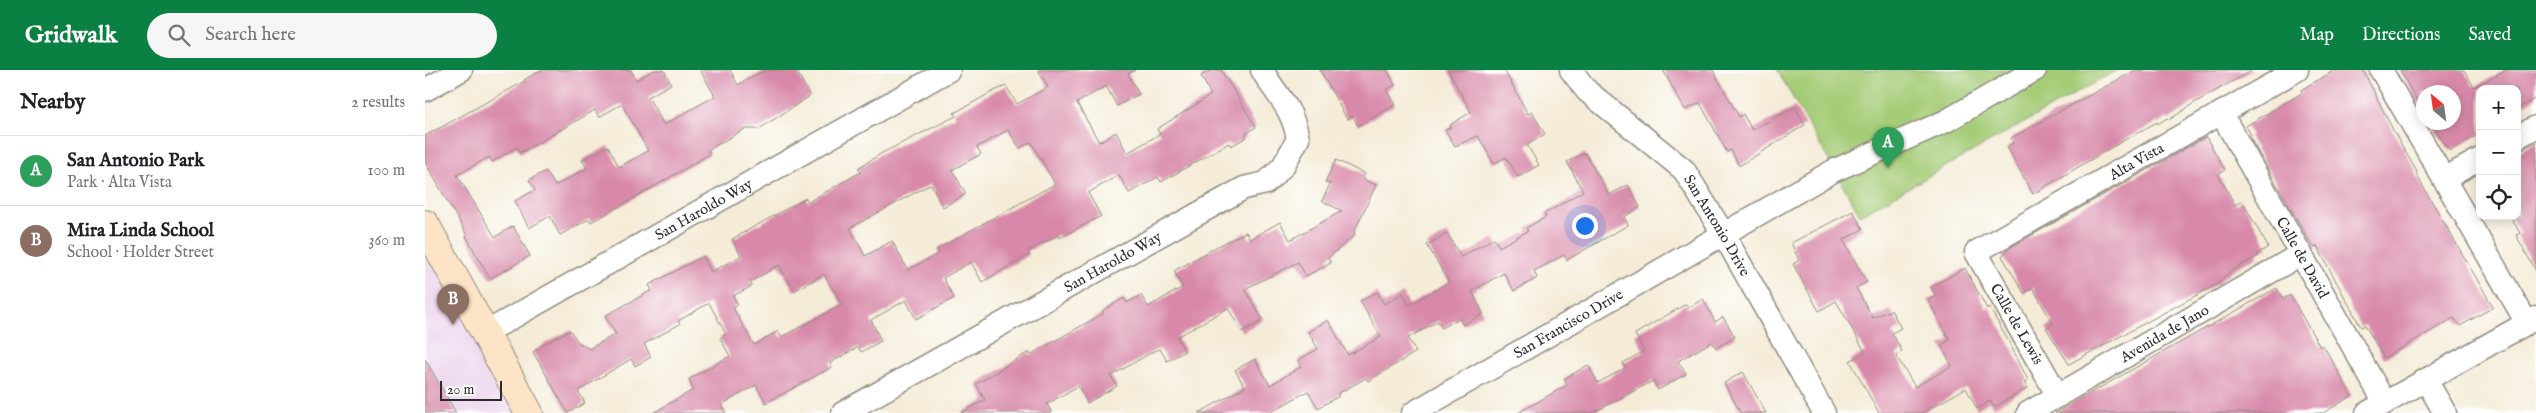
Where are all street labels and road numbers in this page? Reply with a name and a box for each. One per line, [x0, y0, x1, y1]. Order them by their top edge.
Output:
street label: Alta Vista [2105, 138, 2168, 185]
street label: San Antonio Drive [1679, 171, 1754, 280]
street label: San Haroldo Way [652, 174, 756, 245]
street label: Calle de David [2272, 214, 2333, 303]
street label: San Haroldo Way [1061, 227, 1165, 297]
street label: Calle de Lewis [1986, 280, 2047, 368]
street label: San Francisco Drive [1510, 285, 1627, 363]
street label: Avenida de Jano [2116, 301, 2213, 368]

